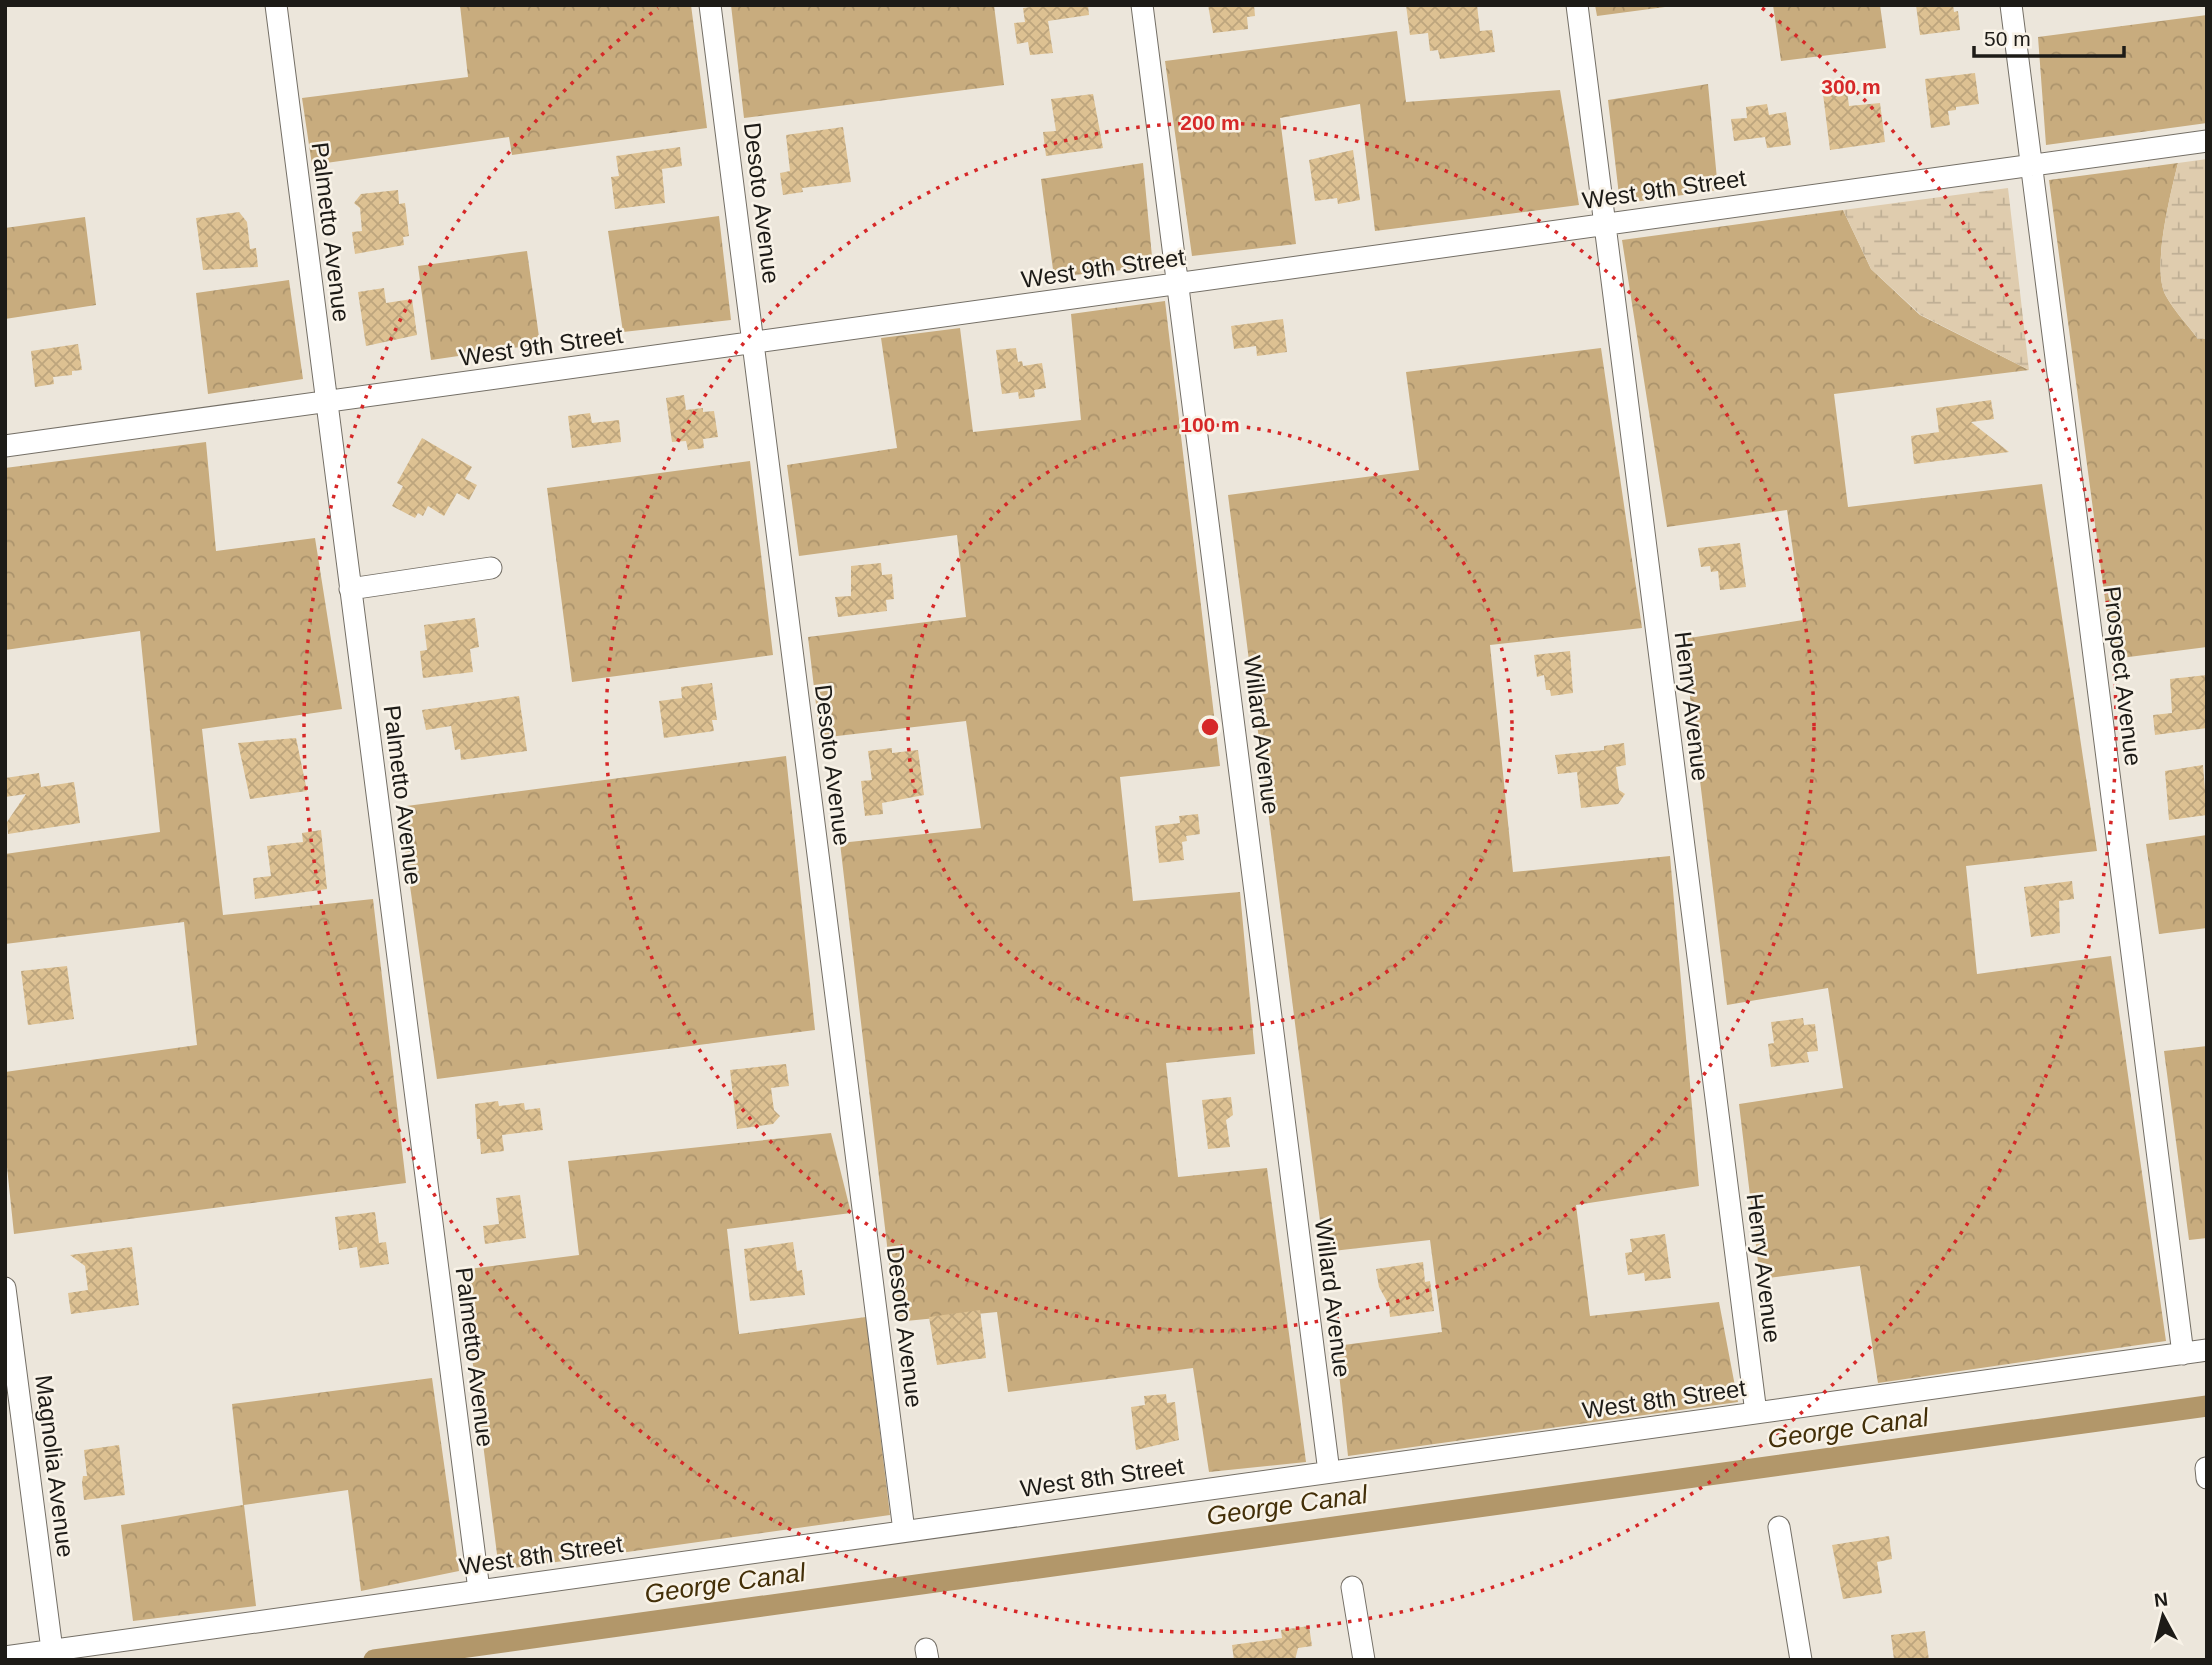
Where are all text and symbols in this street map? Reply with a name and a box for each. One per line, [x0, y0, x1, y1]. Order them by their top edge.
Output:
scale bar [1974, 14, 2124, 58]
text: 50 m [1984, 27, 2031, 50]
text: 300 m [1821, 75, 1881, 98]
text: 200 m [1180, 111, 1240, 134]
street label: Desoto Avenue [739, 121, 785, 285]
street label: Palmetto Avenue [307, 141, 355, 323]
street label: West 9th Street [1580, 164, 1748, 214]
street label: West 9th Street [1019, 243, 1187, 293]
street label: West 9th Street [457, 321, 625, 371]
text: 100 m [1180, 413, 1240, 436]
street label: Prospect Avenue [2099, 585, 2147, 767]
street label: Henry Avenue [1669, 630, 1715, 782]
street label: Willard Avenue [1239, 654, 1285, 816]
street label: Desoto Avenue [810, 683, 856, 847]
street label: Palmetto Avenue [379, 704, 427, 886]
centre of rings [1198, 715, 1222, 739]
street label: Henry Avenue [1741, 1192, 1787, 1344]
street label: Willard Avenue [1310, 1217, 1356, 1379]
street label: Desoto Avenue [882, 1245, 928, 1409]
street label: Palmetto Avenue [451, 1266, 499, 1448]
street label: Magnolia Avenue [30, 1373, 80, 1559]
street label: West 8th Street [1580, 1374, 1748, 1424]
water label: George Canal [1766, 1402, 1931, 1454]
street label: West 8th Street [1018, 1452, 1186, 1502]
water label: George Canal [1205, 1479, 1370, 1531]
street label: West 8th Street [457, 1530, 625, 1580]
water label: George Canal [643, 1557, 808, 1609]
north arrow [2128, 1581, 2198, 1651]
text: N [2153, 1588, 2169, 1611]

